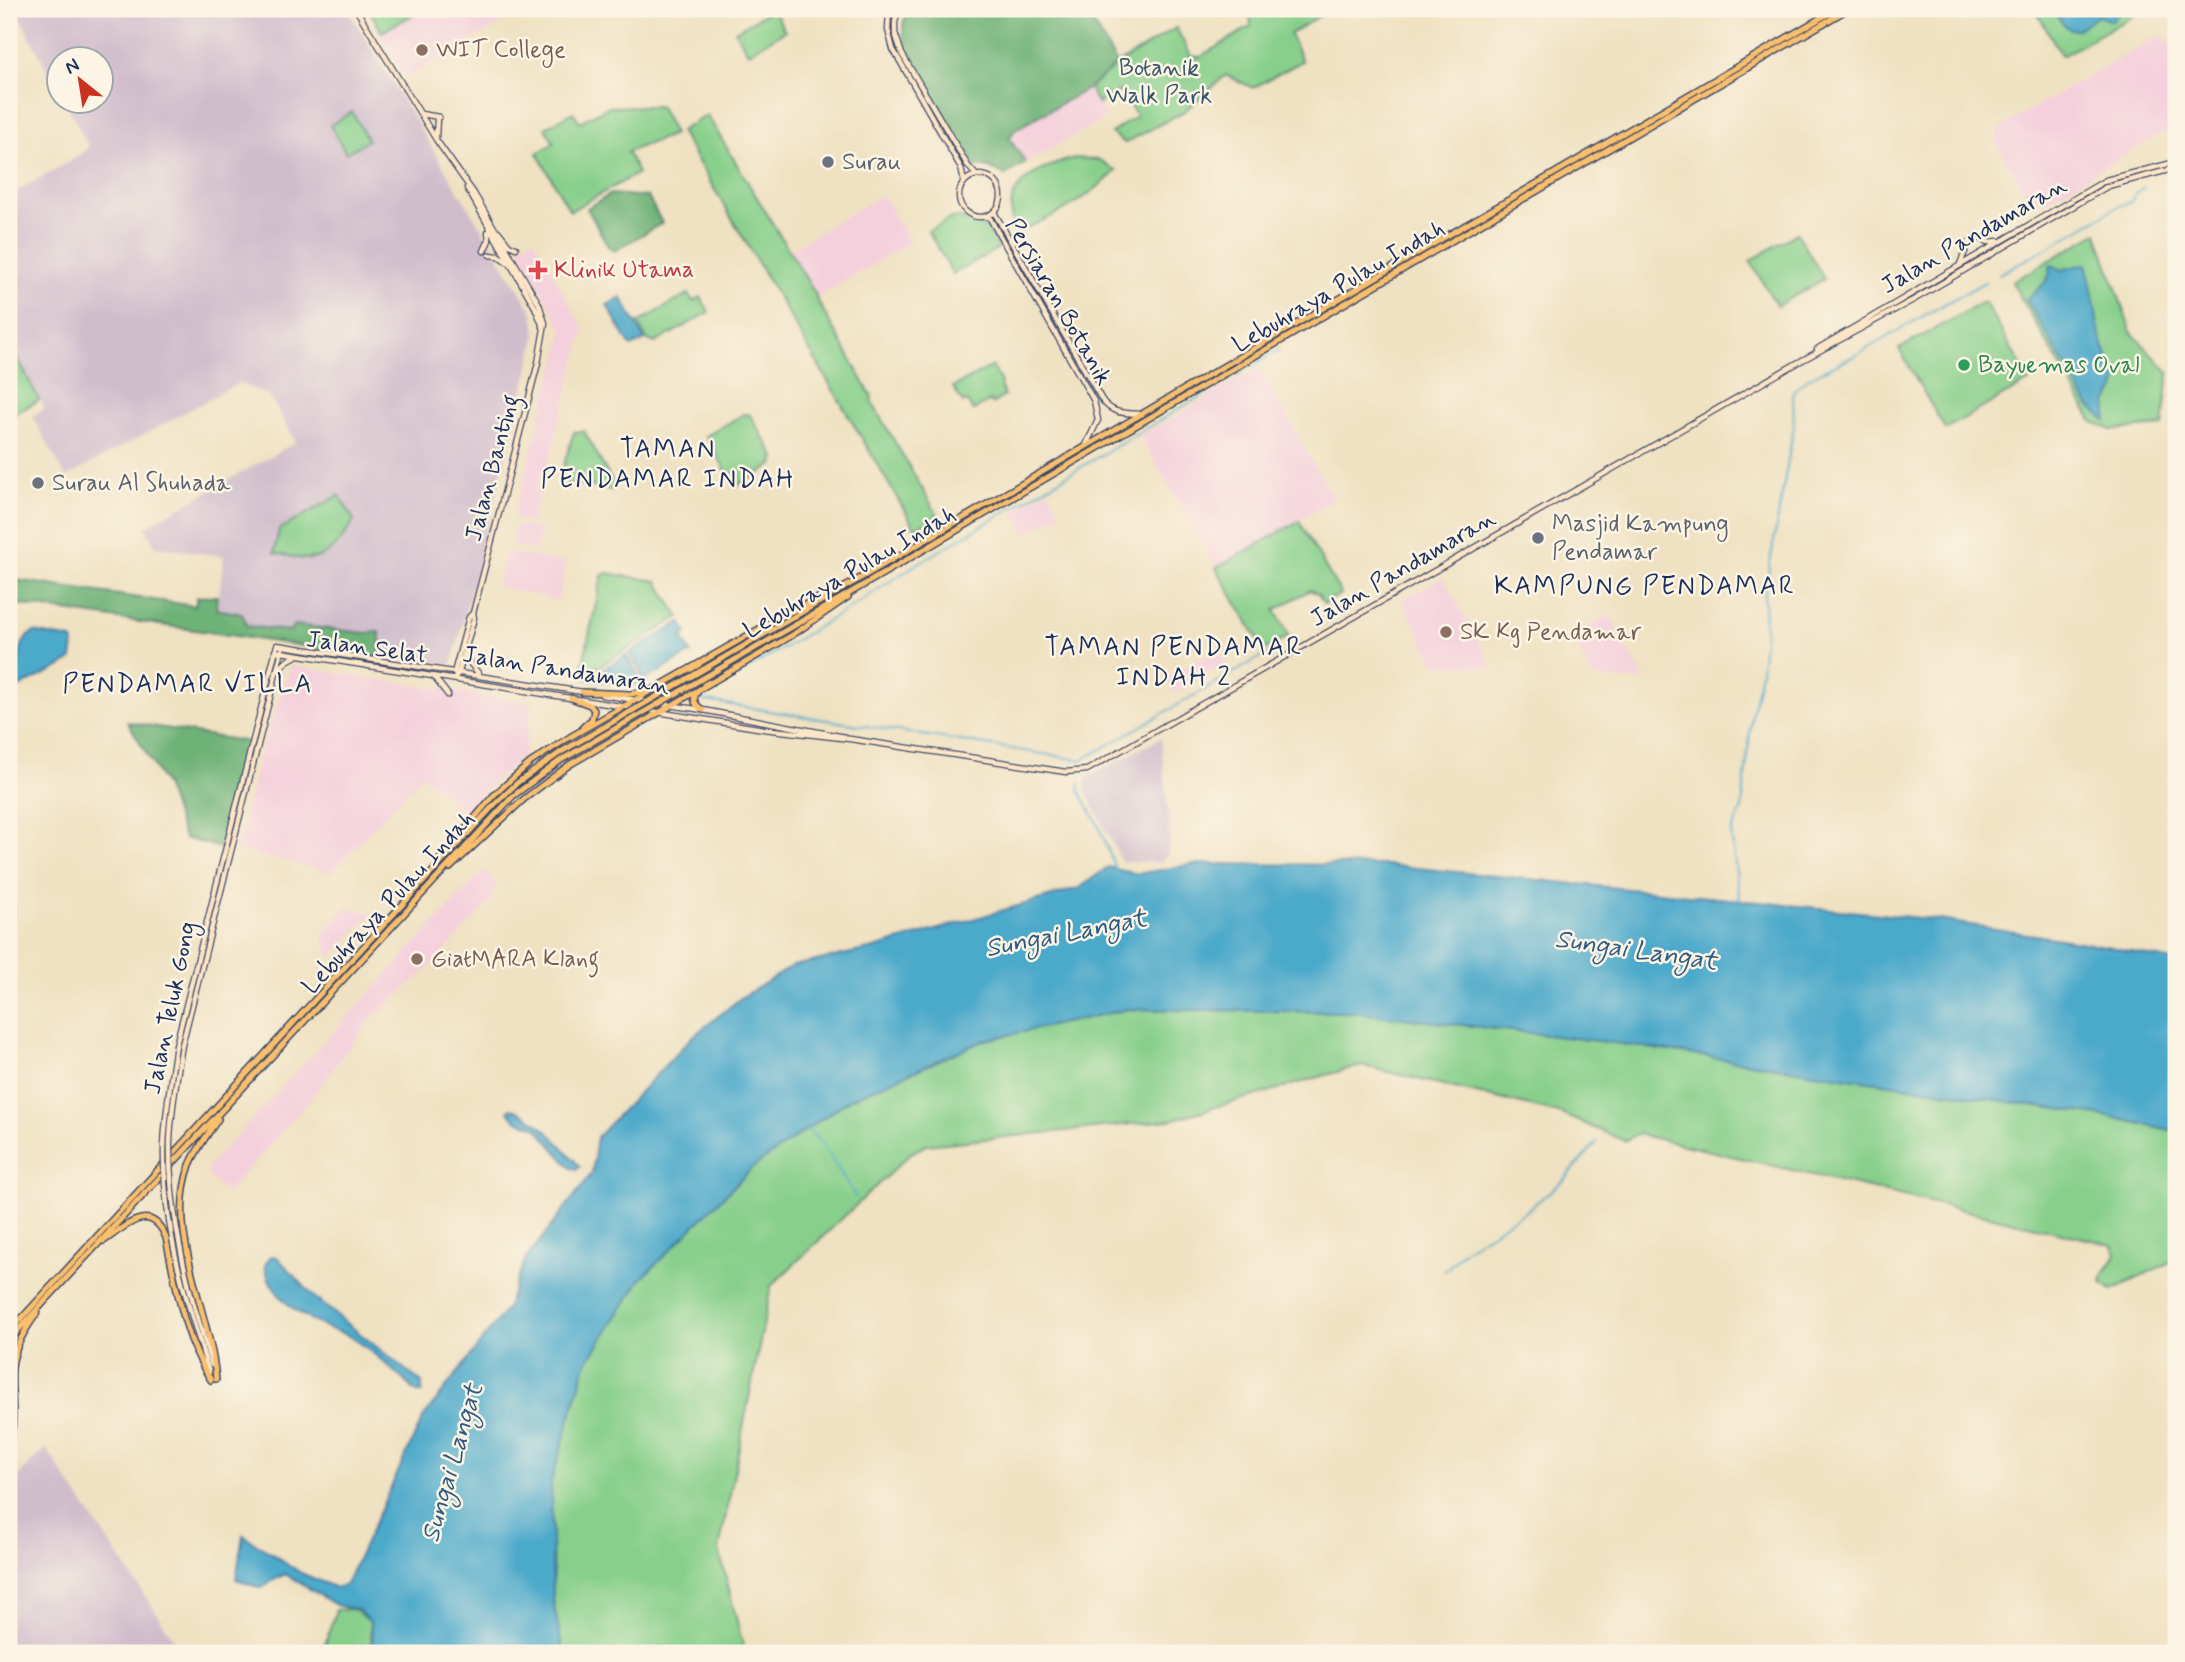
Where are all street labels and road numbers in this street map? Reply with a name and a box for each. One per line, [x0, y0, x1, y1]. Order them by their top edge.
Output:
street label: Jalan Pandamaran [1876, 170, 2072, 302]
street label: Persiaran Botanik [997, 213, 1119, 391]
street label: Lebuhraya Pulau Indah [1227, 214, 1451, 360]
street label: Jalan Banting [459, 391, 530, 546]
street label: Lebuhraya Pulau Indah [738, 500, 962, 646]
street label: Jalan Pandamaran [1305, 503, 1501, 635]
street label: Jalan Selat [304, 624, 430, 672]
street label: Jalan Pandamaran [460, 639, 672, 703]
street label: Lebuhraya Pulau Indah [296, 805, 482, 1001]
street label: Jalan Teluk Gong [138, 919, 206, 1097]

